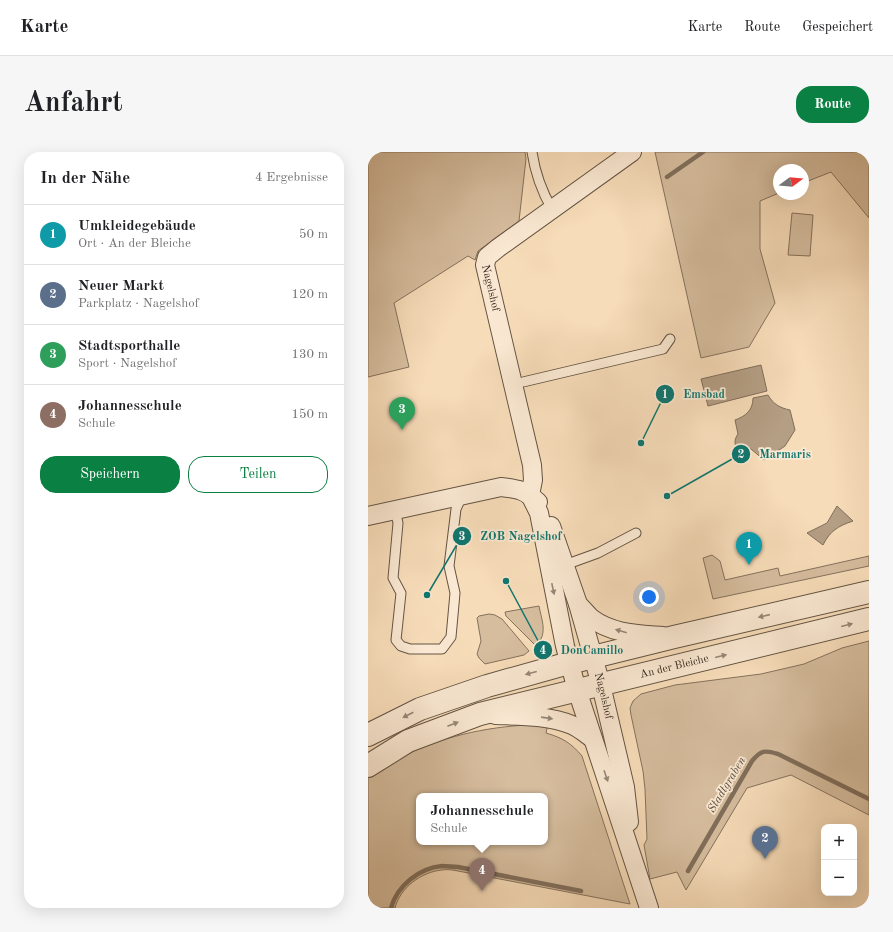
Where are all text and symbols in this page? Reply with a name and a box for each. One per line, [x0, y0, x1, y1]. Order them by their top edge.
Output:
text: Karte [20, 18, 68, 37]
text: Karte [688, 20, 722, 34]
text: Route [744, 20, 780, 34]
text: Gespeichert [802, 20, 873, 34]
button: Route [796, 86, 869, 123]
text: Anfahrt [24, 90, 123, 118]
north arrow [773, 164, 809, 200]
text: In der Nähe [40, 170, 130, 187]
text: 4 Ergebnisse [255, 171, 328, 184]
text: Umkleidegebäude [78, 219, 196, 234]
text: 1 [49, 228, 57, 241]
text: 50 m [299, 228, 328, 241]
text: Ort · An der Bleiche [78, 237, 191, 250]
street label: Nagelshof [480, 264, 501, 313]
text: Neuer Markt [78, 279, 164, 294]
text: 2 [49, 288, 57, 301]
text: 120 m [291, 288, 328, 301]
text: Parkplatz · Nagelshof [78, 297, 199, 310]
text: Stadtsporthalle [78, 339, 180, 354]
text: 3 [49, 348, 57, 361]
text: 130 m [291, 348, 328, 361]
text: Sport · Nagelshof [78, 357, 176, 370]
callout: Emsbad [655, 382, 733, 406]
text: 1 [662, 389, 668, 401]
text: Emsbad [683, 389, 726, 401]
pin: 3 [389, 397, 415, 430]
text: Johannesschule [78, 399, 182, 414]
text: 4 [49, 408, 57, 421]
text: 150 m [291, 408, 328, 421]
text: Schule [78, 417, 115, 430]
callout: Marmaris [731, 442, 819, 466]
text: 2 [738, 449, 745, 461]
text: Marmaris [759, 449, 811, 461]
button: Speichern [40, 456, 180, 493]
button: Teilen [188, 456, 328, 493]
callout: ZOB Nagelshof [452, 524, 569, 548]
text: 3 [459, 531, 466, 543]
text: ZOB Nagelshof [480, 531, 563, 543]
pin: 1 [736, 532, 762, 565]
one-way arrow [551, 582, 557, 595]
your location [639, 587, 659, 607]
one-way arrow [758, 614, 771, 620]
one-way arrow [841, 621, 853, 627]
one-way arrow [615, 628, 627, 634]
callout: DonCamillo [533, 638, 631, 662]
text: 4 [540, 645, 547, 657]
text: DonCamillo [561, 645, 623, 657]
one-way arrow [715, 652, 727, 658]
street label: An der Bleiche [639, 653, 710, 680]
one-way arrow [525, 670, 537, 676]
street label: Nagelshof [592, 671, 614, 721]
one-way arrow [403, 712, 414, 718]
one-way arrow [540, 715, 553, 721]
one-way arrow [447, 721, 459, 727]
water label: Stadtgraben [706, 755, 748, 815]
one-way arrow [603, 770, 609, 782]
popup [416, 793, 548, 845]
text: Johannesschule [430, 804, 534, 819]
text: Schule [430, 822, 467, 835]
map controls [821, 824, 857, 896]
button: + [821, 824, 857, 860]
pin: 2 [752, 826, 778, 859]
pin: 4 [469, 858, 495, 891]
button: − [821, 860, 857, 896]

